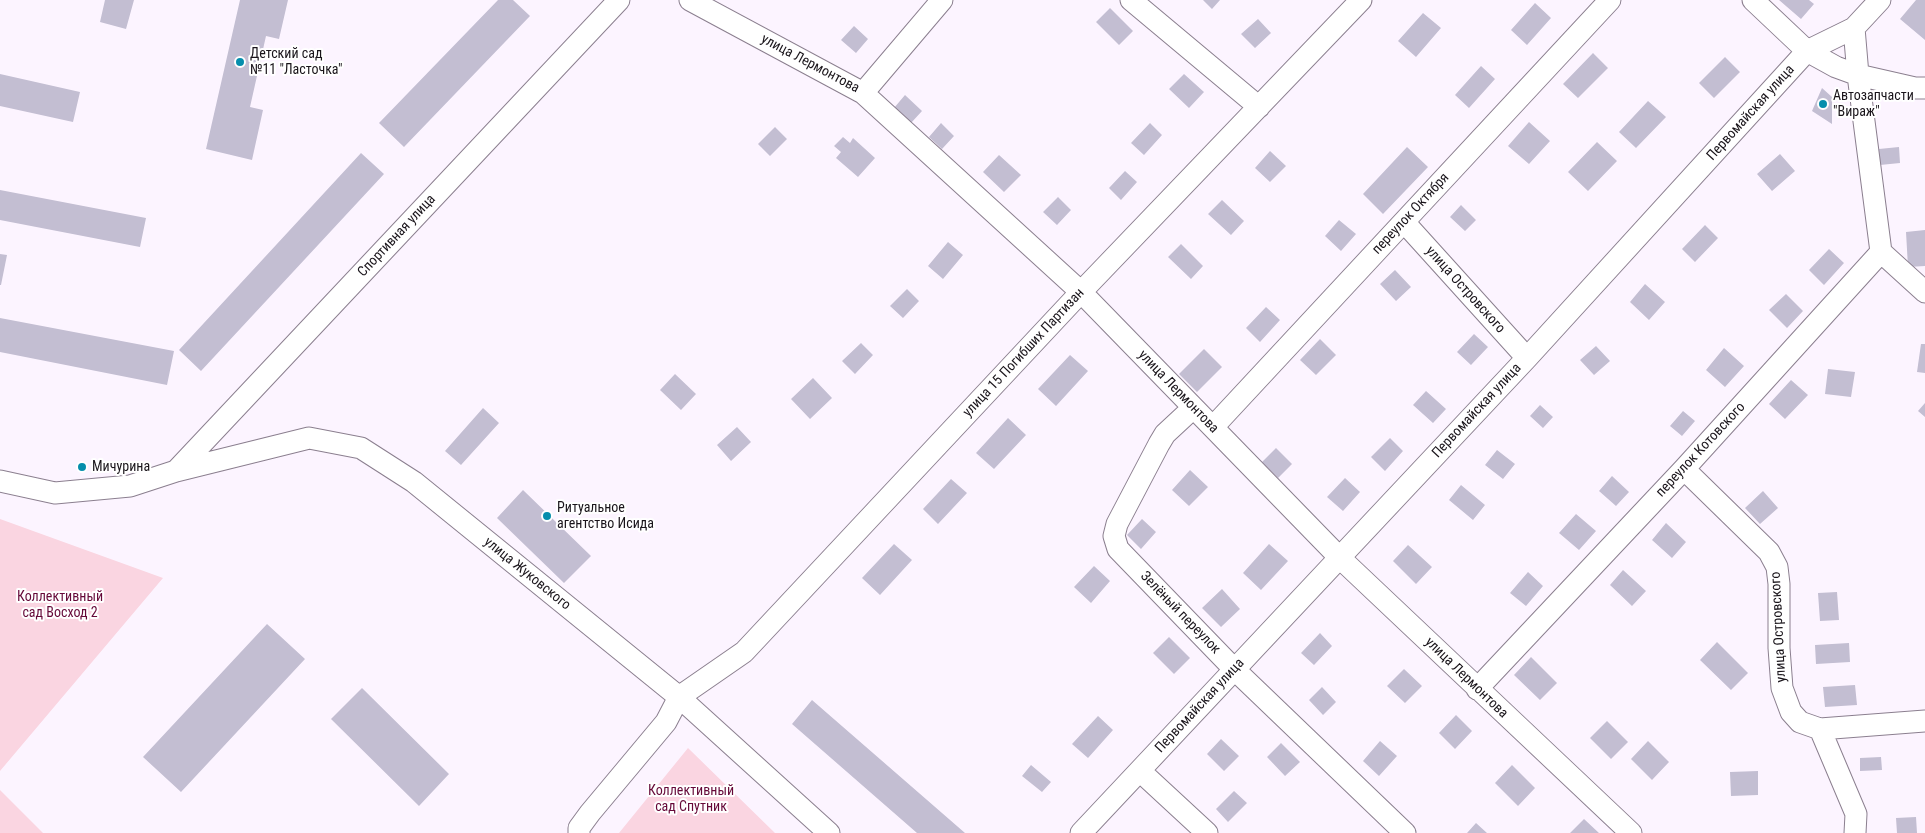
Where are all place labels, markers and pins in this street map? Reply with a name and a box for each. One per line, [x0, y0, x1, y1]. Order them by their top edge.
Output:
place label: Детский сад №11 "Ласточка" [250, 46, 343, 78]
marker: Детский сад №11 "Ласточка" [234, 56, 246, 68]
place label: Автозапчасти "Вираж" [1833, 88, 1914, 120]
marker: Автозапчасти "Вираж" [1817, 98, 1829, 110]
place label: Мичурина [92, 459, 150, 475]
marker: Мичурина [76, 461, 88, 473]
place label: Ритуальное агентство Исида [557, 500, 654, 532]
marker: Ритуальное агентство Исида [541, 510, 553, 522]

